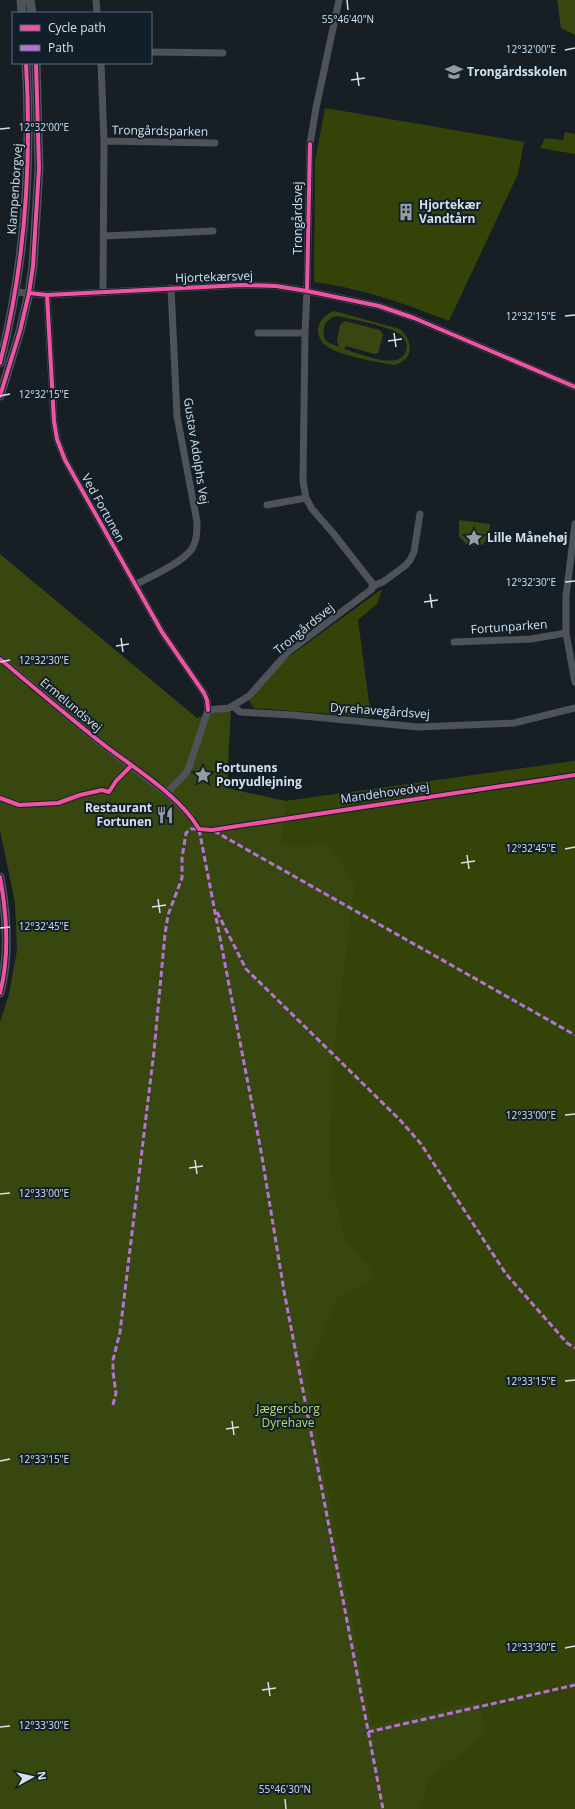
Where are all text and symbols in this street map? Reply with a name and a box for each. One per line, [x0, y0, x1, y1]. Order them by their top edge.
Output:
legend [12, 12, 152, 64]
text: 55°46'40"N [322, 12, 374, 26]
text: Cycle path [48, 19, 106, 36]
text: Path [48, 39, 74, 56]
text: 12°32'00"E [506, 42, 556, 56]
school or university icon: Trongårdsskolen [444, 62, 464, 82]
place label: Trongårdsskolen [467, 63, 567, 80]
text: 12°32'00"E [19, 120, 69, 134]
street label: Trongårdsparken [112, 121, 208, 140]
street label: Klampenborgvej [3, 143, 26, 235]
street label: Trongårdsvej [289, 181, 306, 255]
place label: Hjortekær Vandtårn [419, 196, 481, 227]
building icon: Hjortekær Vandtårn [396, 202, 416, 222]
street label: Hjortekærsvej [175, 267, 253, 286]
text: 12°32'15"E [506, 309, 556, 323]
text: 12°32'15"E [19, 387, 69, 401]
street label: Gustav Adolphs Vej [180, 397, 213, 505]
street label: Ved Fortunen [78, 471, 129, 545]
place icon: Lille Månehøj [464, 528, 484, 548]
place label: Lille Månehøj [487, 529, 568, 546]
text: 12°32'30"E [506, 575, 556, 589]
street label: Trongårdsvej [270, 599, 337, 658]
street label: Fortunparken [470, 615, 548, 638]
text: 12°32'30"E [19, 653, 69, 667]
street label: Ermelundsvej [37, 674, 106, 736]
street label: Dyrehavegårdsvej [330, 699, 431, 722]
place label: Fortunens Ponyudlejning [216, 759, 302, 790]
place icon: Fortunens Ponyudlejning [193, 765, 213, 785]
street label: Mandehovedvej [340, 778, 430, 807]
place label: Restaurant Fortunen [85, 799, 152, 830]
restaurant icon: Restaurant Fortunen [155, 805, 175, 825]
text: 12°32'45"E [506, 841, 556, 855]
text: 12°32'45"E [19, 919, 69, 933]
text: 12°33'00"E [506, 1108, 556, 1122]
text: 12°33'00"E [19, 1186, 69, 1200]
text: 12°33'15"E [506, 1374, 556, 1388]
park label: Jægersborg Dyrehave [255, 1400, 320, 1431]
text: 12°33'15"E [19, 1452, 69, 1466]
text: 12°33'30"E [506, 1640, 556, 1654]
text: 12°33'30"E [19, 1718, 69, 1732]
north arrow [12, 1757, 52, 1797]
text: N [34, 1770, 50, 1781]
text: 55°46'30"N [259, 1782, 311, 1796]

